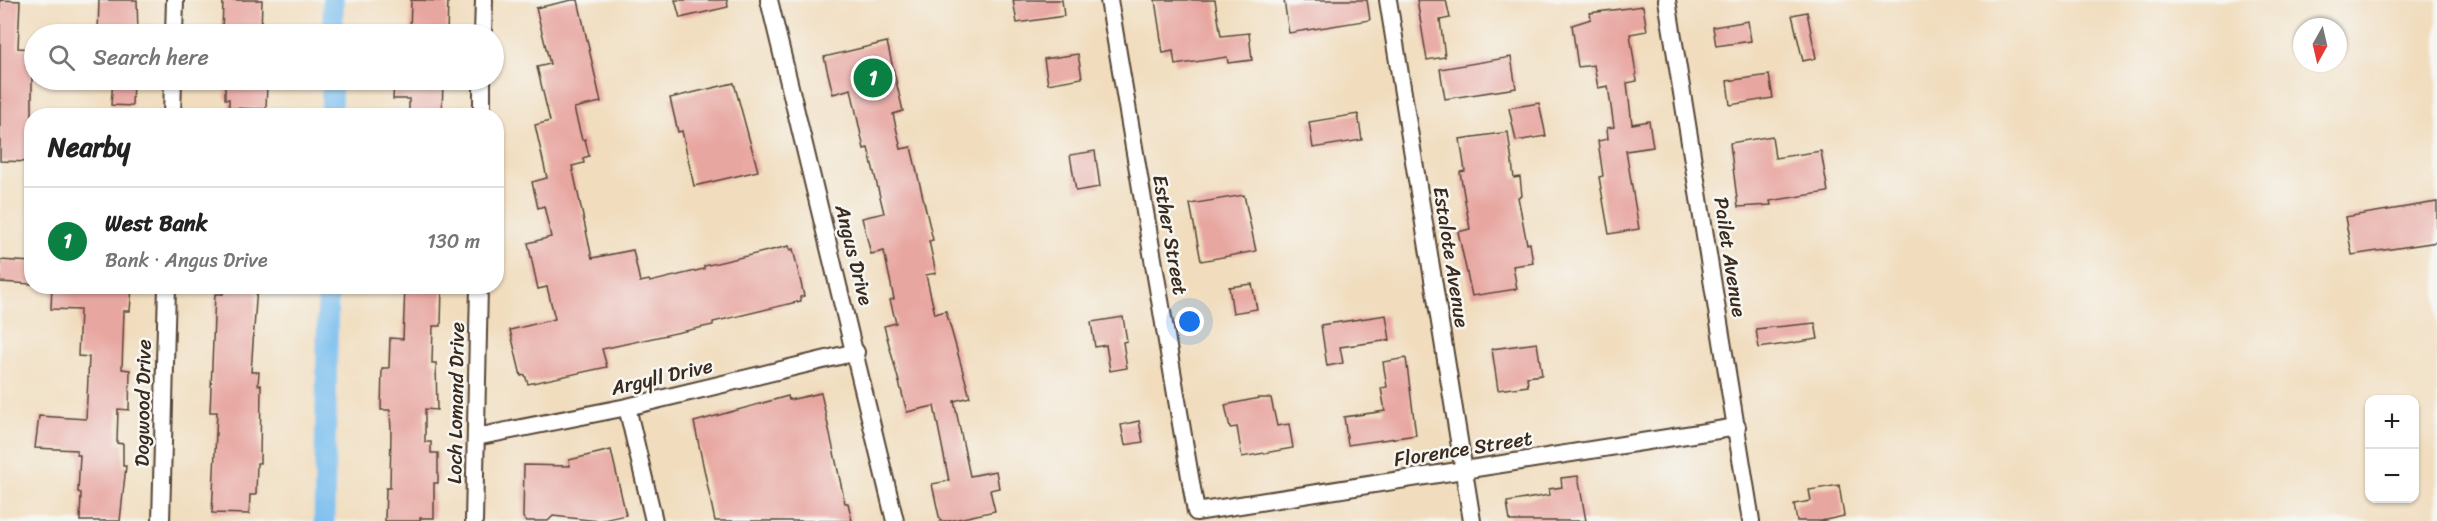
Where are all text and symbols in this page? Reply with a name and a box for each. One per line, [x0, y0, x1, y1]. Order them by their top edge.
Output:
north arrow [2293, 18, 2347, 72]
search box [24, 24, 504, 90]
text: Search here [93, 38, 209, 77]
icon: search [45, 41, 78, 74]
pin: 1 [854, 56, 892, 100]
text: Nearby [48, 124, 130, 170]
street label: Esther Street [1142, 172, 1198, 298]
street label: Estalote Avenue [1423, 184, 1479, 330]
street label: Pailet Avenue [1703, 195, 1757, 320]
street label: Angus Drive [824, 200, 883, 309]
text: West Bank [105, 204, 208, 243]
text: 1 [63, 224, 72, 259]
text: 130 m [427, 224, 480, 259]
text: Bank · Angus Drive [105, 243, 268, 278]
your location [1175, 307, 1204, 336]
street label: Loch Lomand Drive [437, 322, 475, 484]
street label: Dogwood Drive [124, 339, 162, 467]
street label: Argyll Drive [607, 348, 716, 406]
map controls [2365, 395, 2419, 503]
button: + [2365, 395, 2419, 449]
street label: Florence Street [1391, 421, 1535, 477]
button: − [2365, 449, 2419, 503]

